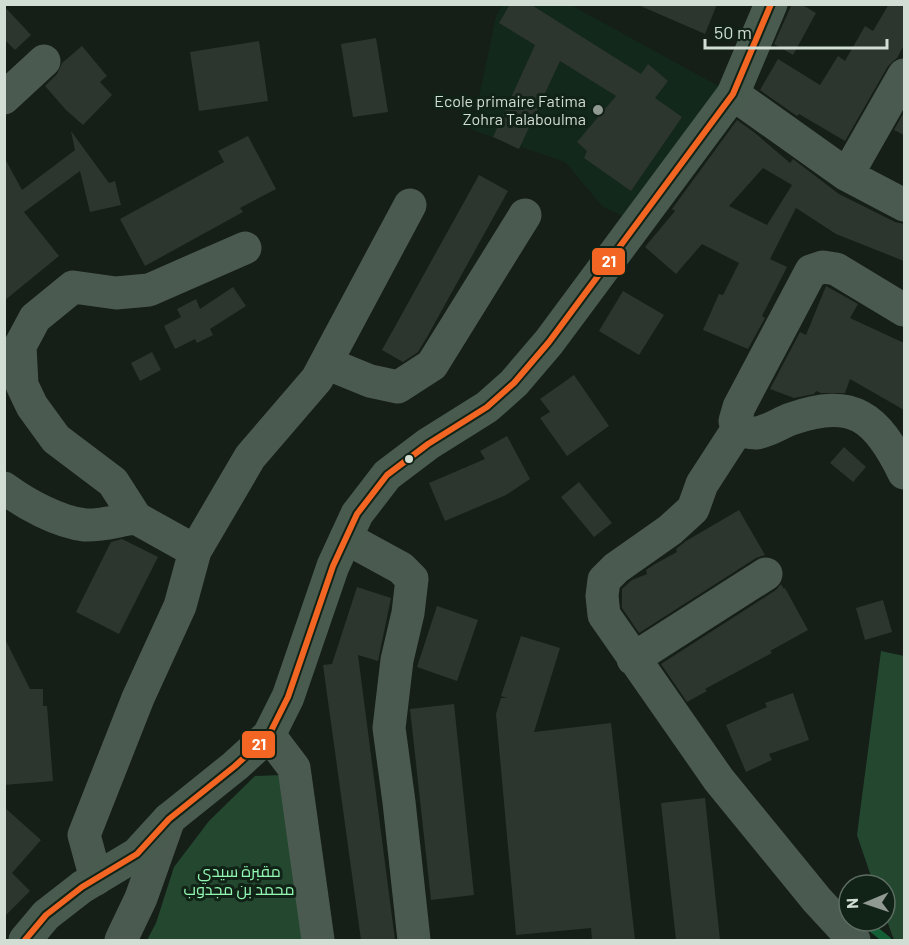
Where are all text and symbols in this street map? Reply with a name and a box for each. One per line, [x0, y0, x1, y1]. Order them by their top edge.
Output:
scale bar [705, 12, 886, 50]
text: 50 m [714, 21, 752, 43]
place label: Ecole primaire Fatima Zohra Talaboulma [434, 91, 586, 128]
marker: Ecole primaire Fatima Zohra Talaboulma [591, 103, 605, 117]
line badge: 21 [591, 247, 626, 276]
text: 21 [602, 251, 616, 270]
unlabelled marker [403, 453, 415, 465]
line badge: 21 [241, 730, 276, 759]
text: 21 [252, 734, 266, 753]
park label: مقبرة سيدي محمد بن مجدوب [184, 861, 294, 900]
north arrow [837, 873, 897, 933]
text: N [842, 898, 861, 909]

